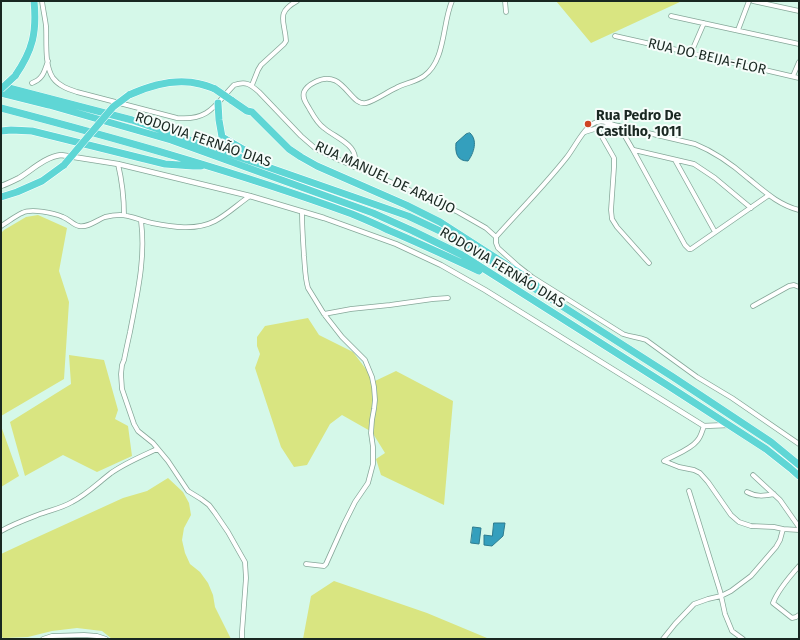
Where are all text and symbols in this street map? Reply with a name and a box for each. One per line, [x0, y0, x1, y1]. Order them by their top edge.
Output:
street label: RUA DO BEIJA-FLOR [646, 35, 768, 79]
place label: Rua Pedro De Castilho, 1011 [596, 108, 682, 140]
street label: RODOVIA FERNÃO DIAS [133, 109, 273, 171]
marker: Rua Pedro De Castilho, 1011 [583, 119, 593, 129]
street label: RUA MANUEL DE ARAÚJO [312, 138, 458, 218]
street label: RODOVIA FERNÃO DIAS [436, 224, 568, 312]

